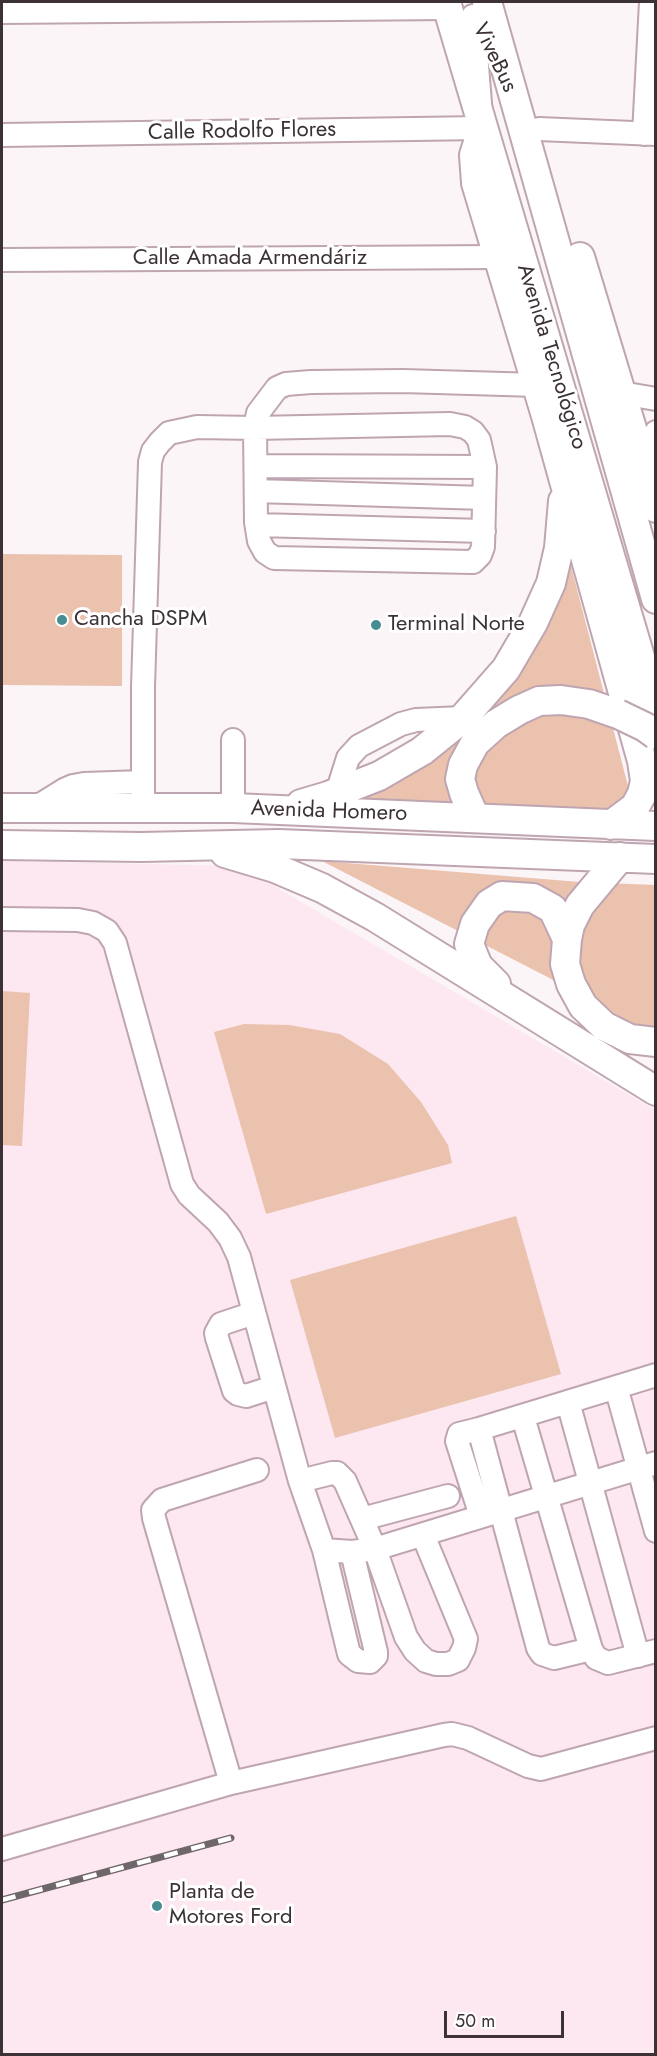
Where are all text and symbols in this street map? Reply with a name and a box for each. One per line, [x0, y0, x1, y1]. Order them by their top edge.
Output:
street label: ViveBus [466, 19, 522, 97]
street label: Calle Rodolfo Flores [148, 117, 336, 147]
street label: Calle Amada Armendáriz [133, 246, 367, 272]
street label: Avenida Tecnológico [510, 261, 592, 453]
place label: Cancha DSPM [74, 607, 207, 633]
place label: Terminal Norte [388, 612, 525, 638]
marker: Cancha DSPM [55, 613, 69, 627]
marker: Terminal Norte [369, 618, 383, 632]
street label: Avenida Homero [250, 796, 408, 828]
place label: Planta de Motores Ford [169, 1880, 293, 1932]
marker: Planta de Motores Ford [150, 1899, 164, 1913]
scale bar [447, 1999, 567, 2037]
text: 50 m [455, 2008, 495, 2034]

